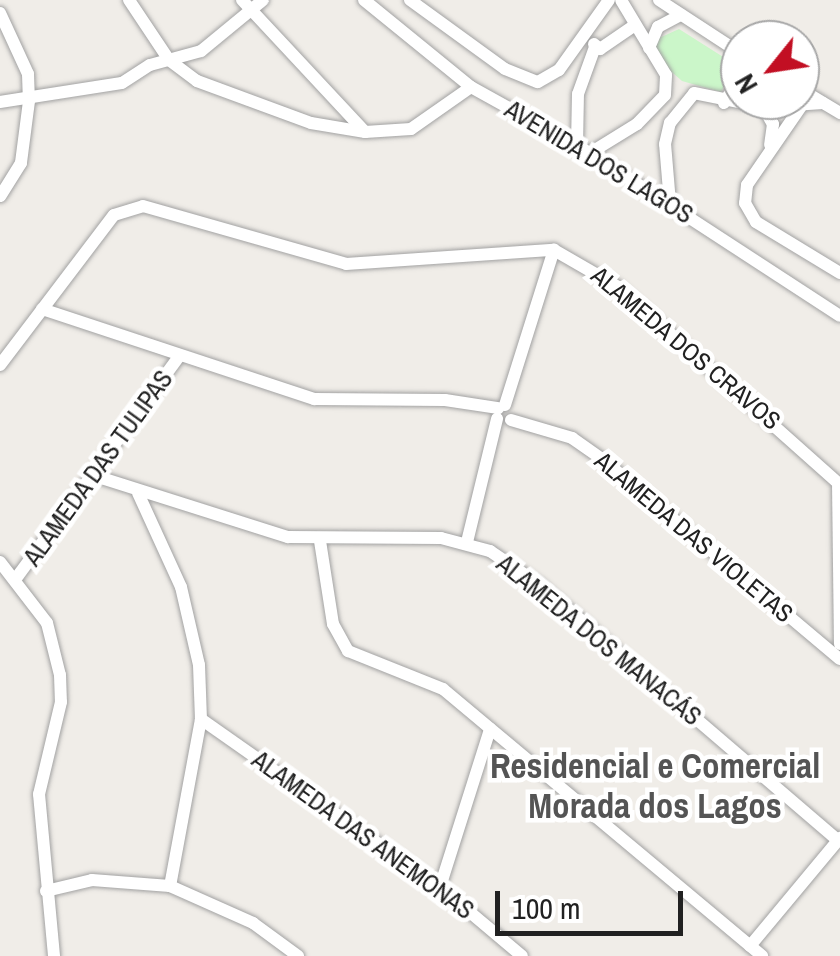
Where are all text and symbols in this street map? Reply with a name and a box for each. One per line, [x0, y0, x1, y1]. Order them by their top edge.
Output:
north arrow [720, 20, 820, 120]
text: N [725, 67, 766, 101]
street label: AVENIDA DOS LAGOS [499, 94, 699, 230]
street label: ALAMEDA DOS CRAVOS [585, 260, 787, 436]
street label: ALAMEDA DAS TULIPAS [17, 364, 179, 572]
street label: ALAMEDA DAS VIOLETAS [588, 445, 800, 629]
street label: ALAMEDA DOS MANACÁS [490, 548, 708, 732]
street label: ALAMEDA DAS ANEMONAS [245, 744, 481, 926]
district label: Residencial e Comercial Morada dos Lagos [490, 745, 820, 827]
scale bar [500, 871, 688, 933]
text: 100 m [512, 888, 580, 928]

